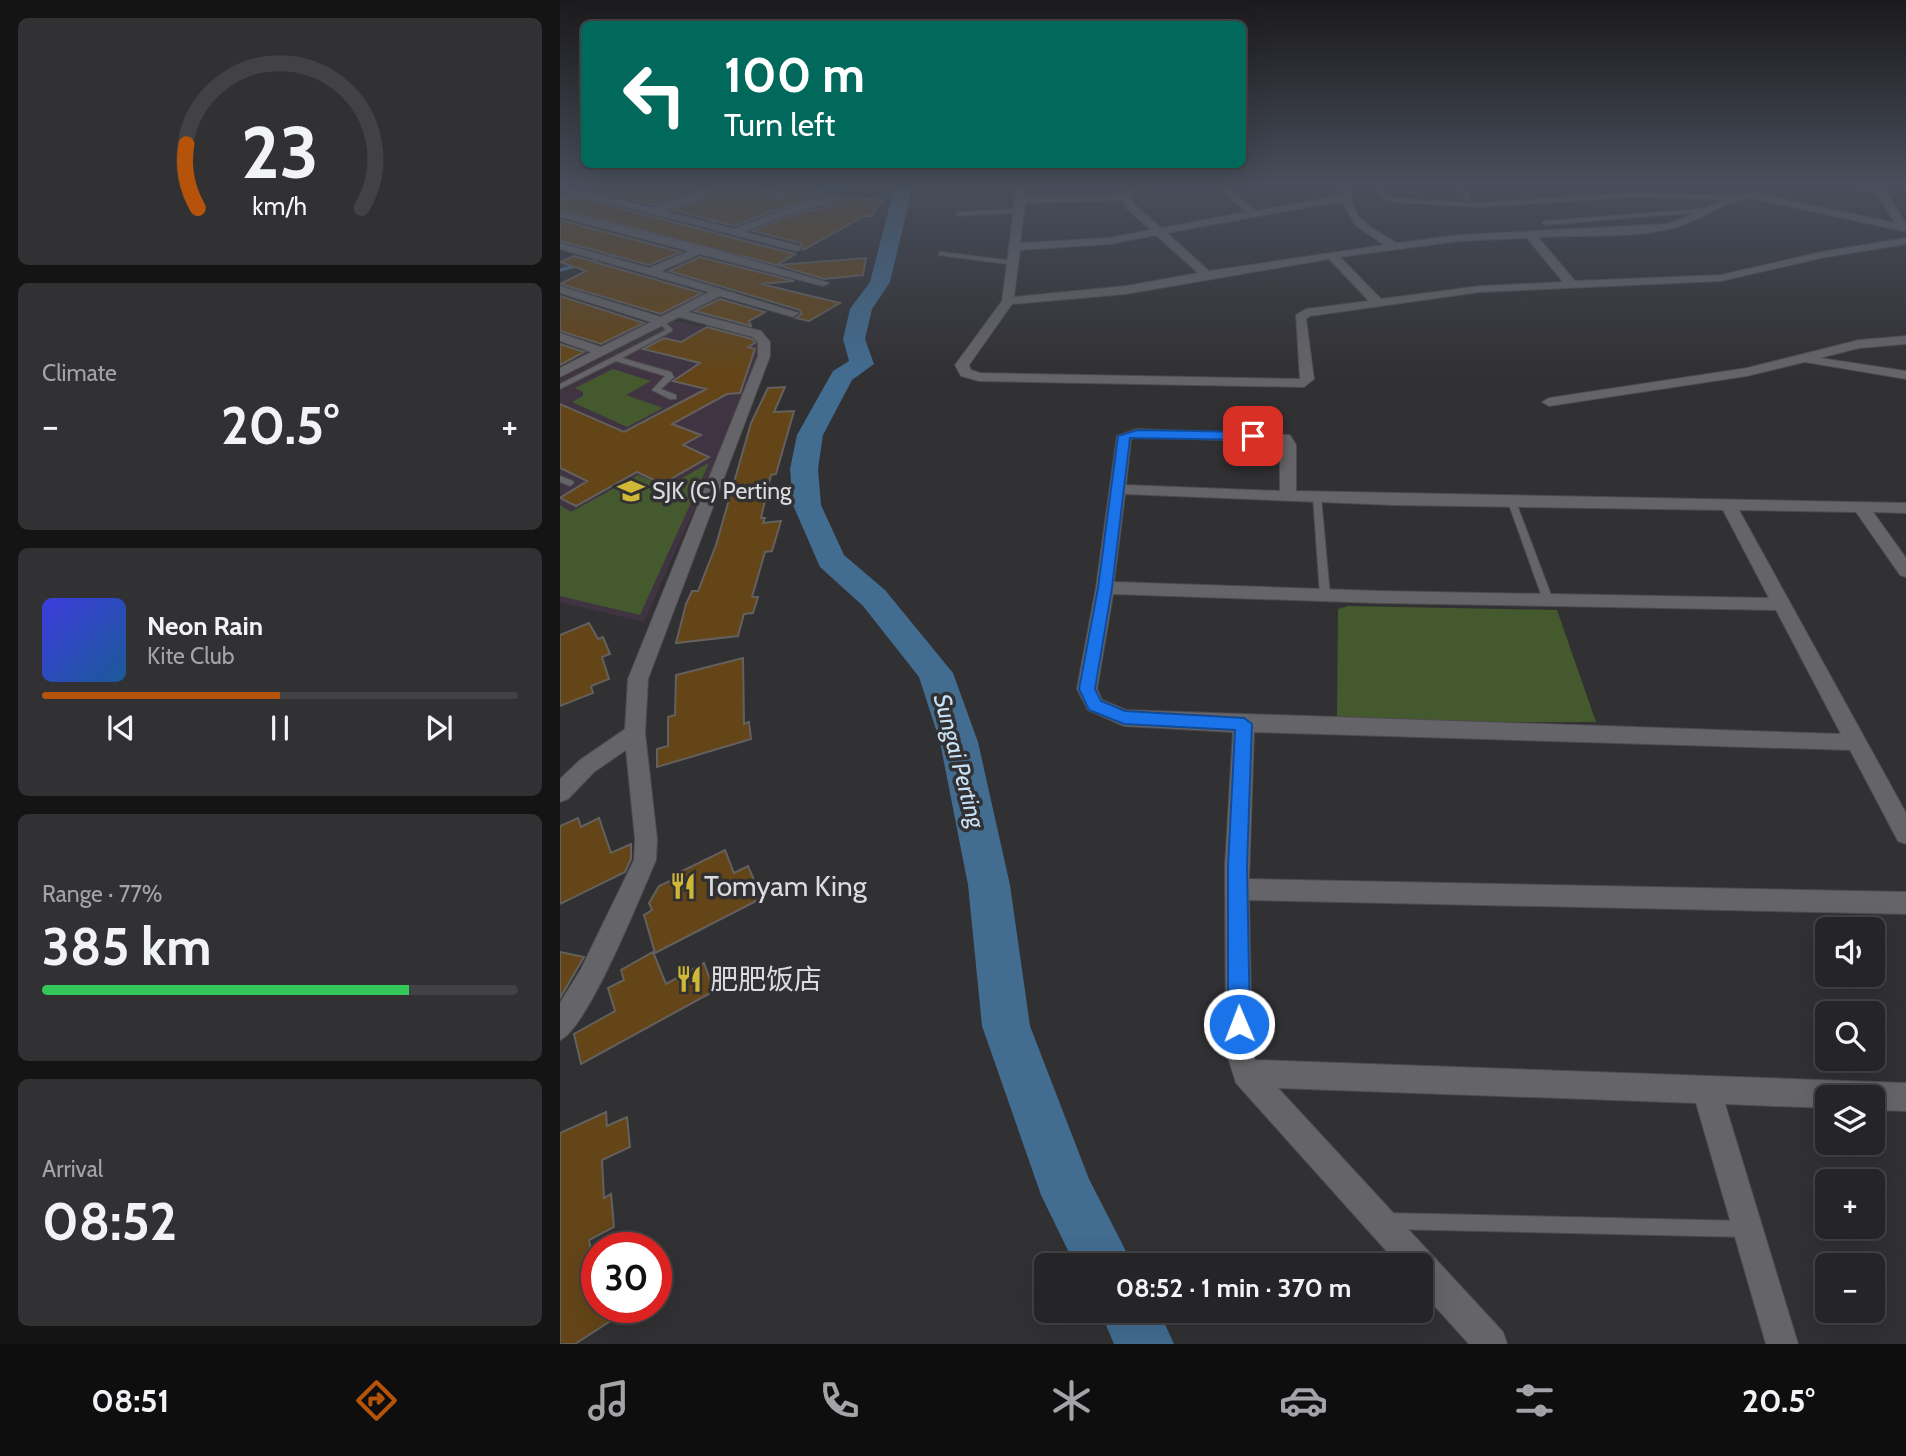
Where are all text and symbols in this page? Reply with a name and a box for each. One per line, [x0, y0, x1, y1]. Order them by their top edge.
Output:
text: 100 m [724, 45, 865, 104]
icon: left [609, 49, 700, 140]
text: Turn left [724, 105, 835, 144]
text: 23 [241, 108, 319, 196]
text: km/h [253, 190, 307, 220]
text: Climate [42, 359, 117, 387]
text: 20.5° [221, 394, 339, 457]
text: − [42, 402, 59, 449]
text: + [501, 402, 518, 449]
pin [1223, 406, 1283, 466]
icon: arrive [1234, 417, 1272, 455]
school or university icon: SJK (C) Perting [616, 476, 646, 506]
place label: SJK (C) Perting [652, 477, 792, 505]
text: Neon Rain [147, 610, 263, 642]
text: Kite Club [147, 642, 234, 670]
water label: Sungai Perting [928, 691, 992, 832]
icon: previous [102, 709, 140, 747]
icon: pause [261, 709, 299, 747]
icon: next [420, 709, 458, 747]
place label: Tomyam King [704, 869, 868, 903]
restaurant icon: Tomyam King [668, 871, 698, 901]
text: Range · 77% [42, 880, 163, 908]
text: 385 km [42, 915, 211, 978]
map controls [1815, 917, 1885, 1323]
button: sound [1815, 917, 1885, 987]
place label: 肥肥饭店 [710, 962, 822, 996]
restaurant icon: 肥肥饭店 [674, 964, 704, 994]
position arrow [1202, 987, 1276, 1061]
button: search [1815, 1001, 1885, 1071]
button: layers [1815, 1085, 1885, 1155]
text: Arrival [42, 1155, 103, 1183]
button: + [1815, 1169, 1885, 1239]
text: 08:52 [42, 1190, 177, 1253]
speed limit sign: 30 [581, 1232, 672, 1323]
button: − [1815, 1253, 1885, 1323]
text: 08:52 · 1 min · 370 m [1116, 1272, 1351, 1304]
icon: directions [352, 1376, 401, 1425]
icon: music [584, 1376, 633, 1425]
icon: phone [815, 1376, 864, 1425]
icon: climate [1047, 1376, 1096, 1425]
icon: car [1279, 1376, 1328, 1425]
icon: filters [1510, 1376, 1559, 1425]
text: 08:51 [91, 1381, 169, 1420]
text: 20.5° [1742, 1381, 1815, 1420]

